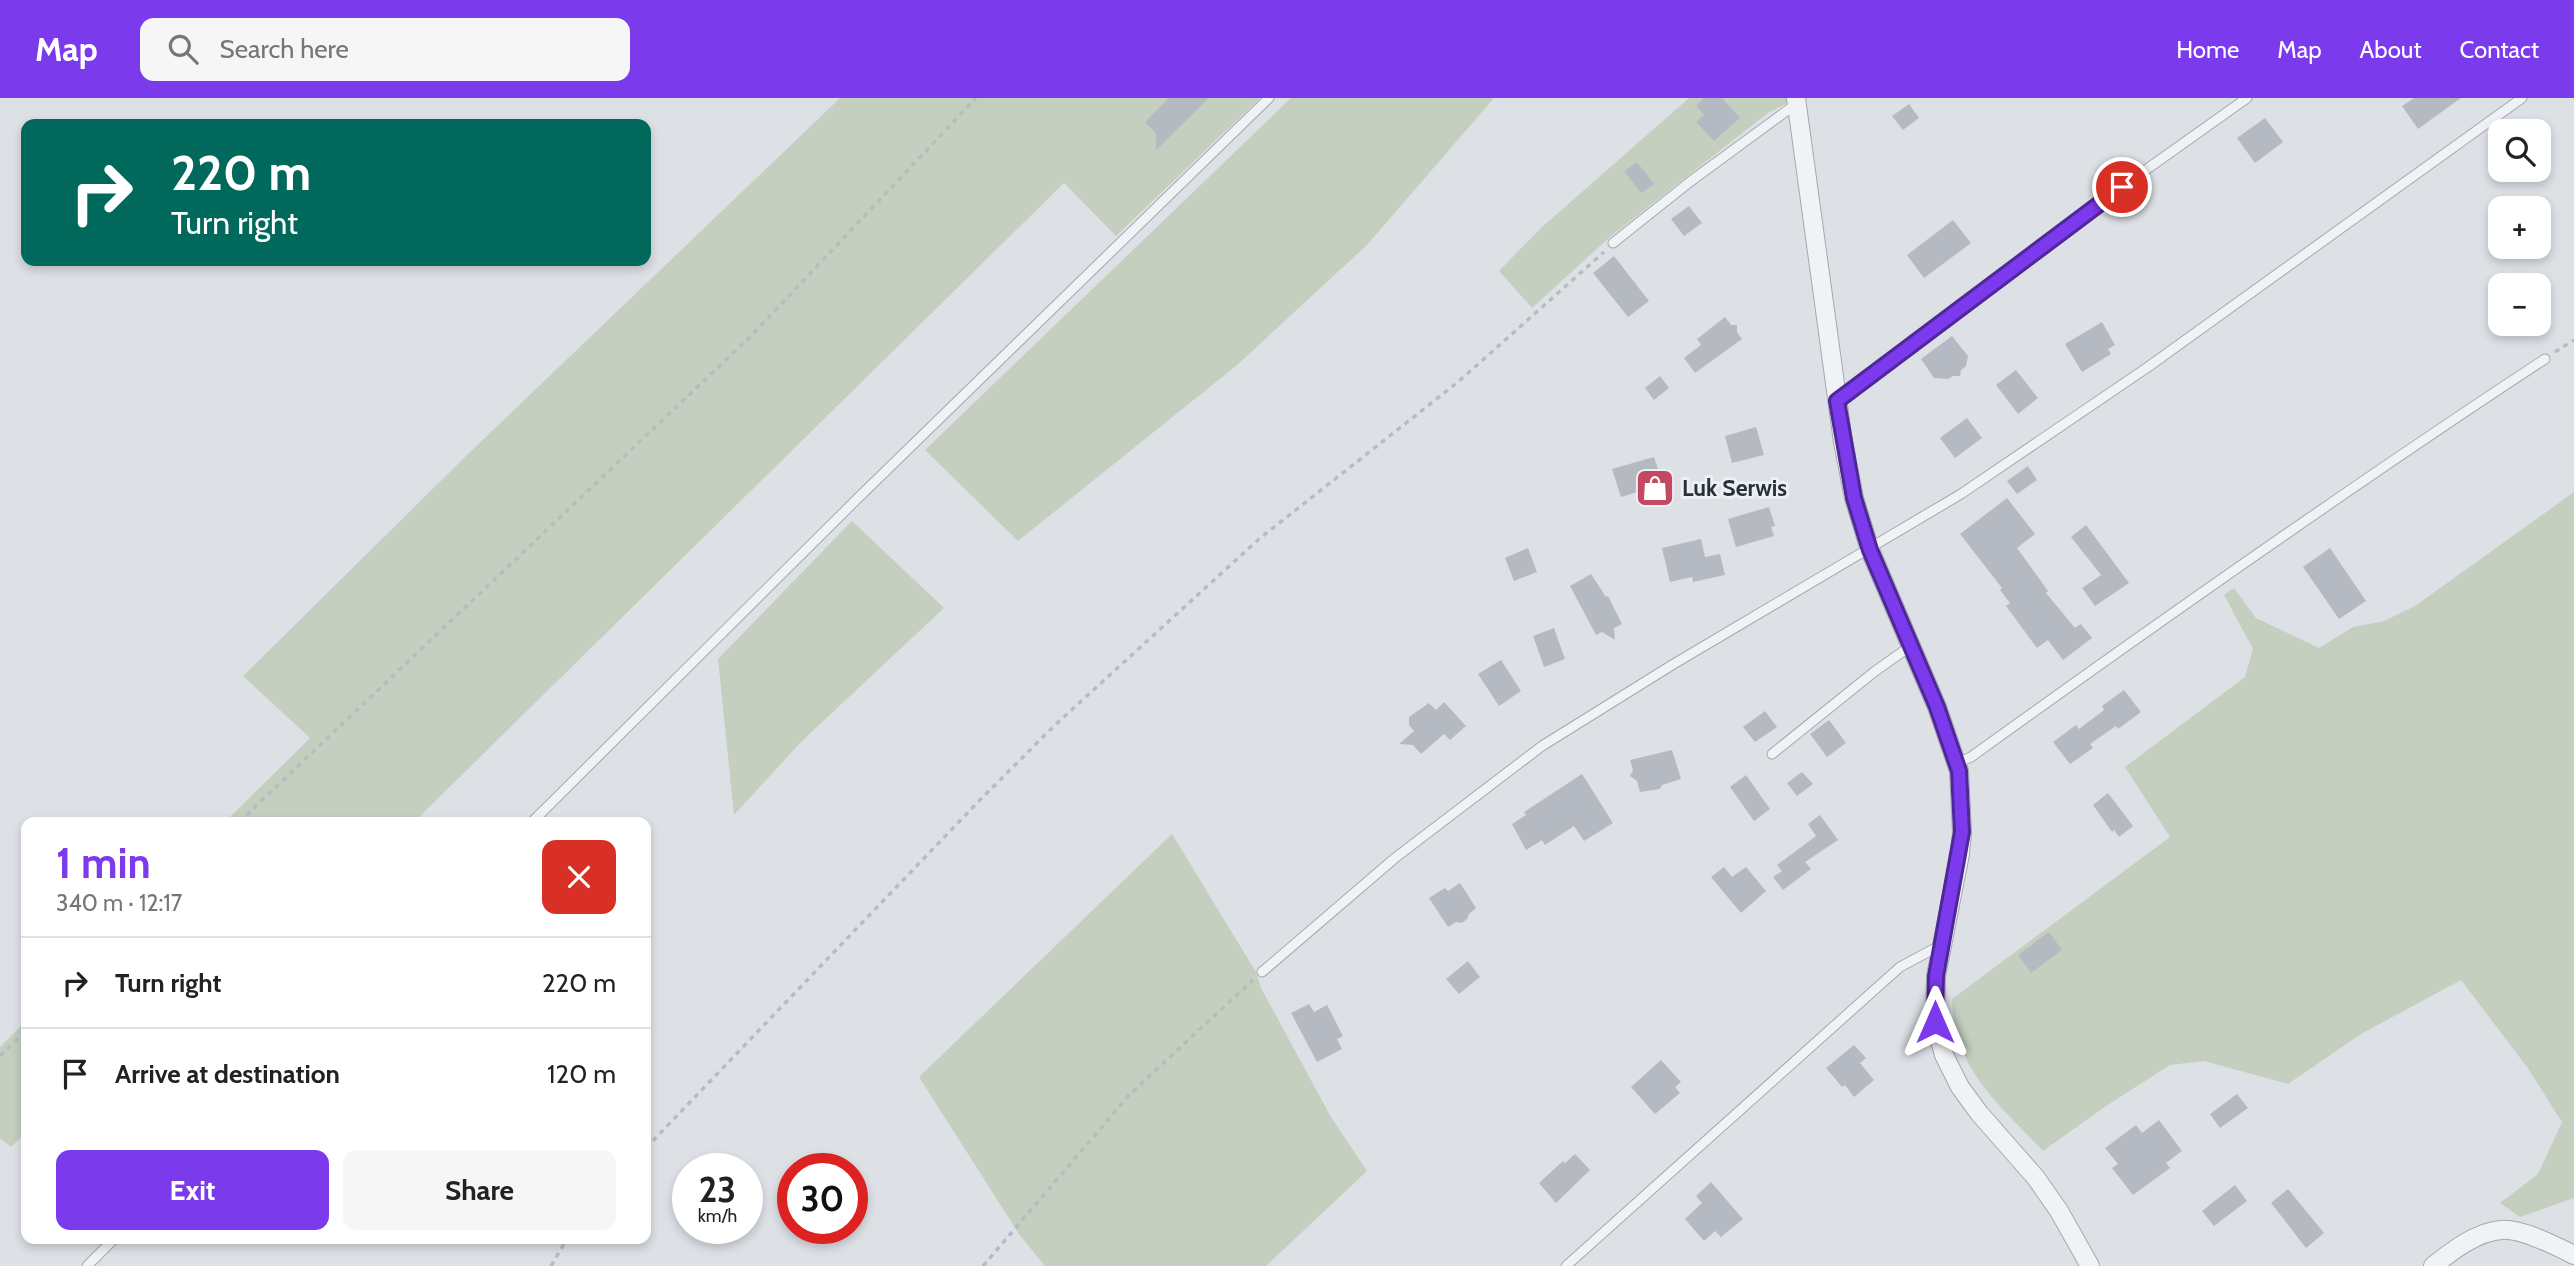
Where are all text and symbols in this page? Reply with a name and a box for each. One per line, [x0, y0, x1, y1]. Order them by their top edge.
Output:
search box [140, 18, 630, 81]
text: Map [35, 29, 98, 69]
icon: search [164, 30, 202, 68]
text: Search here [220, 33, 349, 65]
text: Home [2176, 35, 2239, 64]
text: Map [2277, 35, 2322, 64]
text: About [2360, 35, 2422, 64]
text: Contact [2460, 35, 2539, 64]
map controls [2488, 119, 2551, 336]
button: search [2488, 119, 2551, 182]
text: 220 m [171, 143, 311, 202]
icon: right [56, 147, 147, 238]
pin [2092, 157, 2152, 217]
icon: arrive [2103, 168, 2141, 206]
button: + [2488, 196, 2551, 259]
text: Turn right [171, 203, 298, 242]
button: − [2488, 273, 2551, 336]
shop icon: Luk Serwis [1634, 467, 1676, 509]
place label: Luk Serwis [1682, 474, 1787, 502]
text: 1 min [56, 837, 151, 889]
button: close [542, 840, 616, 914]
text: 340 m · 12:17 [56, 889, 182, 917]
icon: right [56, 964, 94, 1002]
text: Turn right [115, 967, 221, 999]
text: 220 m [542, 967, 616, 999]
position arrow [1898, 985, 1972, 1059]
icon: arrive [56, 1055, 94, 1093]
text: Arrive at destination [115, 1058, 340, 1090]
text: 120 m [547, 1058, 616, 1090]
button: Exit [56, 1150, 329, 1230]
button: Share [343, 1150, 616, 1230]
speed limit sign: 30 [777, 1153, 868, 1244]
text: 23 [699, 1168, 736, 1211]
text: km/h [698, 1205, 737, 1227]

